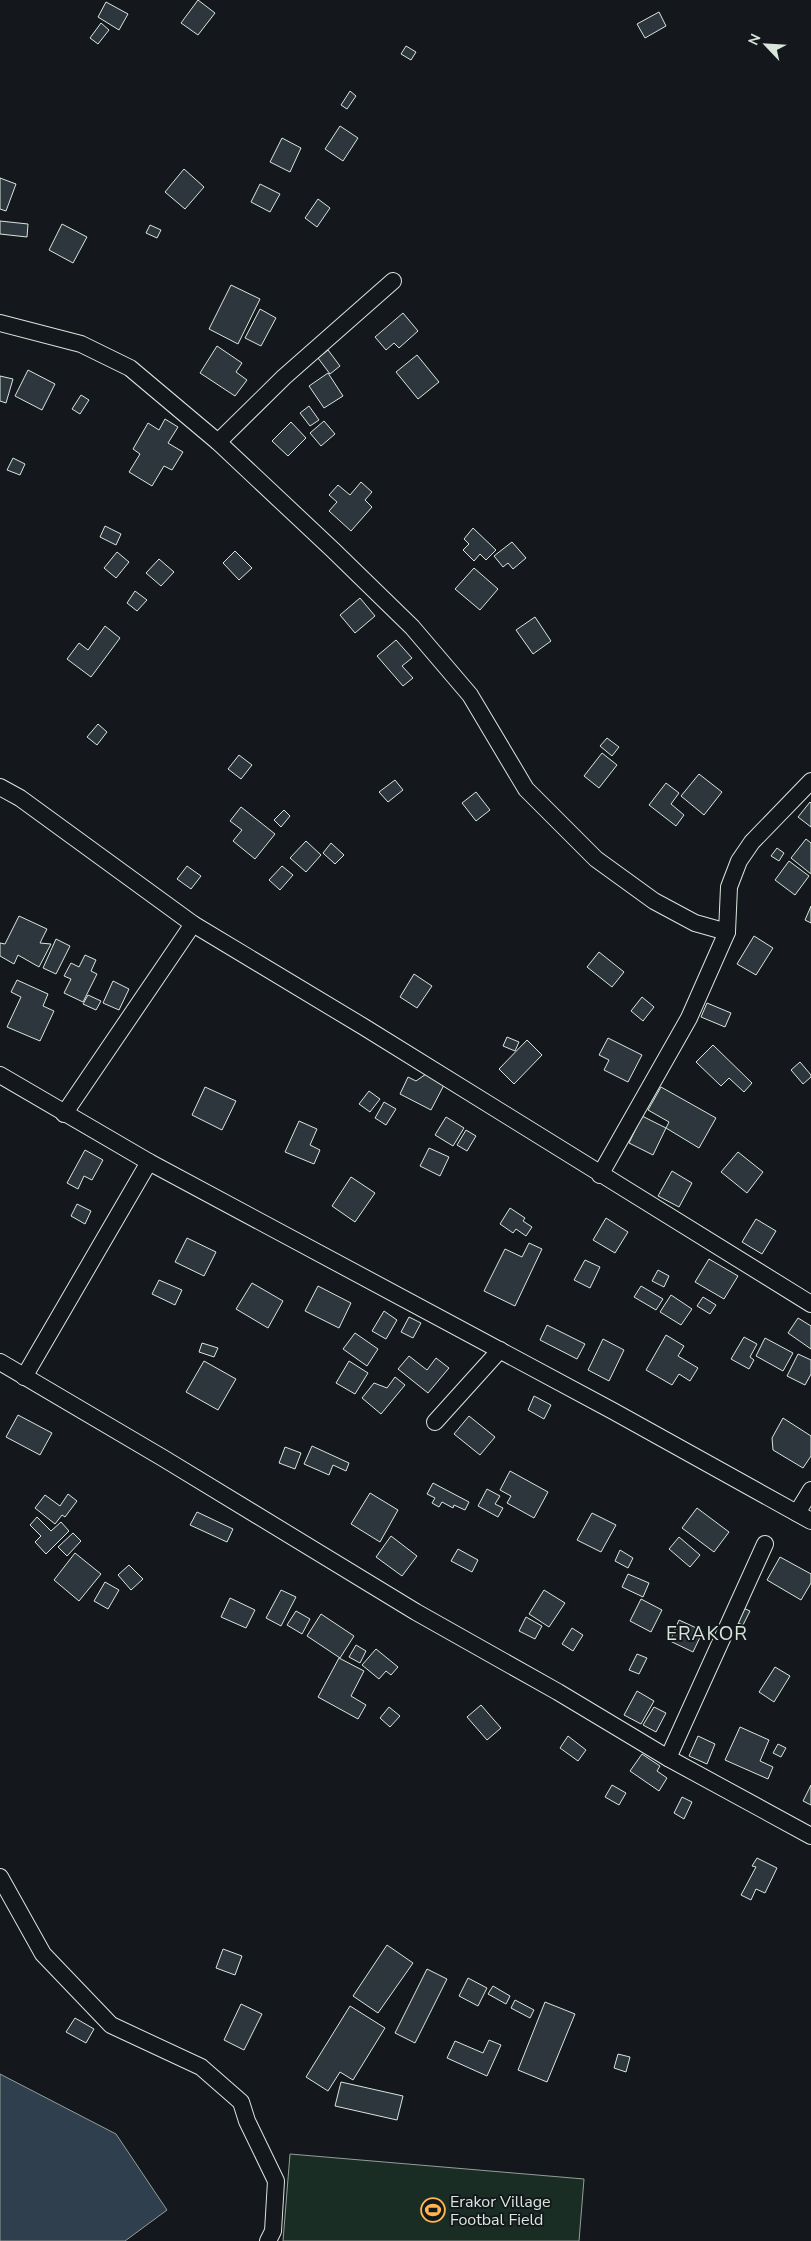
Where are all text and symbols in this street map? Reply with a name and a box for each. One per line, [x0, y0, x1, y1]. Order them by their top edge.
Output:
north arrow [741, 20, 791, 70]
text: N [744, 31, 765, 48]
district label: ERAKOR [666, 1621, 748, 1647]
place label: Erakor Village Footbal Field [450, 2191, 551, 2231]
sports icon: Erakor Village Footbal Field [420, 2197, 446, 2223]

